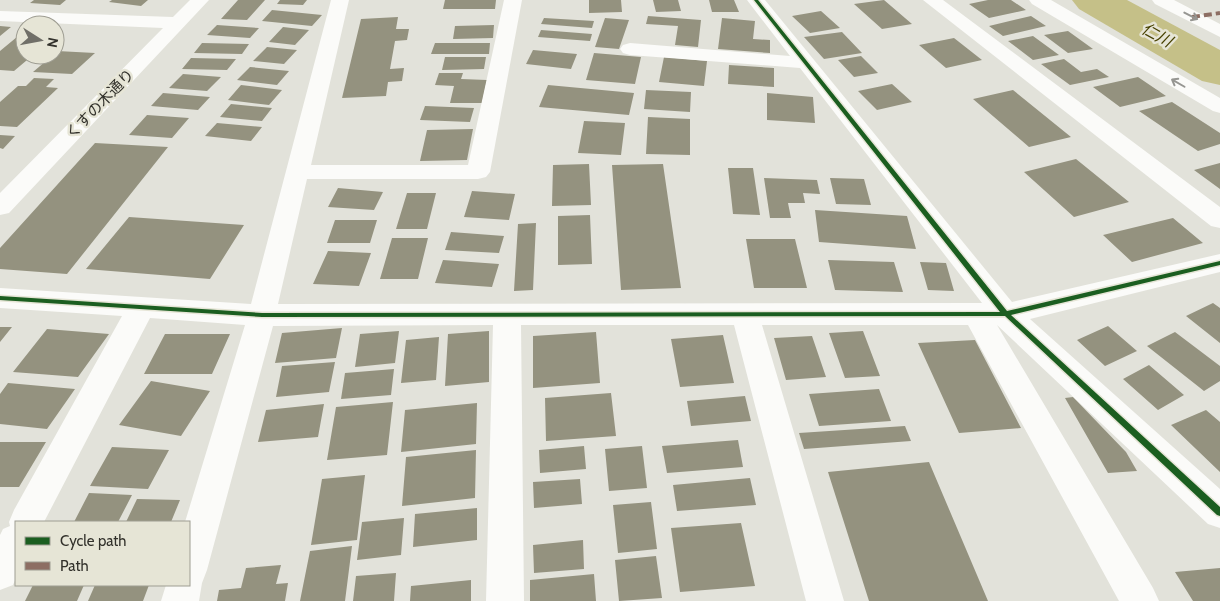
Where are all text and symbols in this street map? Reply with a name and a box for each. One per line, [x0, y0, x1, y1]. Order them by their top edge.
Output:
one-way arrow [1183, 11, 1198, 21]
north arrow [15, 15, 65, 65]
water label: 仁川 [1138, 19, 1177, 52]
text: N [43, 36, 63, 49]
street label: くすの木通り [62, 65, 138, 143]
one-way arrow [1171, 77, 1185, 87]
legend [15, 521, 190, 586]
text: Cycle path [60, 532, 126, 550]
text: Path [60, 557, 89, 575]

